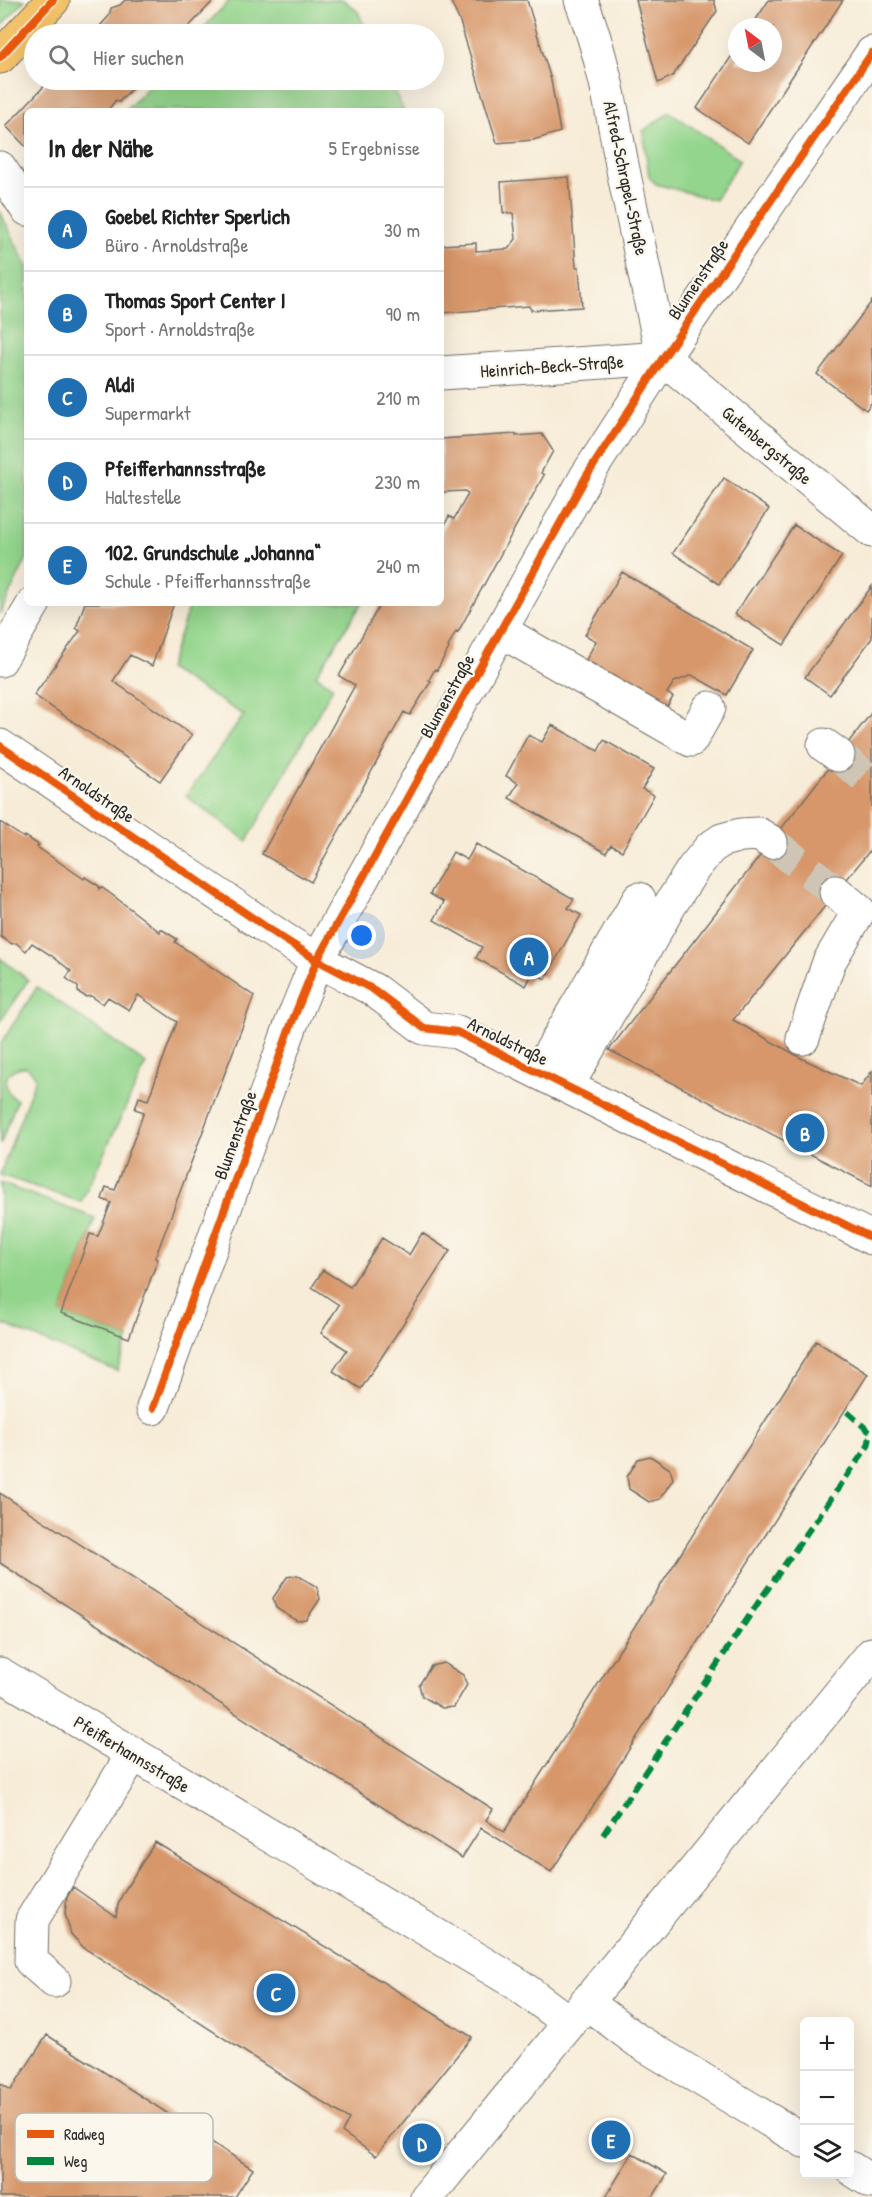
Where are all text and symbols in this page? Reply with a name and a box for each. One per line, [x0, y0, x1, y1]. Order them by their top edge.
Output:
north arrow [728, 18, 782, 72]
search box [24, 24, 444, 90]
icon: search [45, 41, 78, 74]
text: Hier suchen [93, 42, 184, 72]
street label: Alfred-Schrapel-Straße [597, 98, 655, 258]
text: In der Nähe [48, 130, 154, 165]
text: 5 Ergebnisse [328, 134, 420, 161]
text: Goebel Richter Sperlich [105, 201, 290, 231]
text: A [63, 216, 72, 243]
text: 30 m [384, 216, 420, 243]
text: Büro · Arnoldstraße [105, 231, 248, 258]
street label: Blumenstraße [662, 234, 734, 324]
text: Thomas Sport Center I [105, 285, 286, 315]
text: B [62, 300, 73, 327]
text: 90 m [386, 300, 420, 327]
text: Sport · Arnoldstraße [105, 315, 255, 342]
street label: Heinrich-Beck-Straße [479, 349, 625, 383]
text: Aldi [105, 369, 135, 399]
text: C [62, 384, 73, 411]
text: 210 m [376, 384, 420, 411]
text: Supermarkt [105, 399, 191, 426]
street label: Gutenbergstraße [717, 400, 817, 490]
text: Pfeifferhannsstraße [105, 453, 266, 483]
text: D [63, 468, 72, 495]
text: 230 m [375, 468, 420, 495]
text: Haltestelle [105, 483, 181, 510]
text: 102. Grundschule „Johanna“ [105, 537, 321, 567]
text: E [63, 552, 72, 579]
text: 240 m [376, 552, 420, 579]
text: Schule · Pfeifferhannsstraße [105, 567, 311, 594]
street label: Blumenstraße [414, 650, 480, 742]
street label: Arnoldstraße [54, 759, 140, 829]
your location [347, 921, 376, 950]
pin: A [510, 934, 548, 980]
street label: Arnoldstraße [464, 1011, 552, 1071]
street label: Blumenstraße [207, 1087, 263, 1183]
pin: B [786, 1110, 824, 1156]
street label: Pfeifferhannsstraße [69, 1709, 195, 1799]
pin: C [256, 1970, 296, 2016]
map controls [800, 2017, 854, 2179]
button: + [800, 2017, 854, 2071]
button: − [800, 2071, 854, 2125]
legend [15, 2113, 213, 2182]
pin: E [592, 2118, 630, 2162]
pin: D [402, 2120, 442, 2166]
text: Radweg [64, 2123, 105, 2145]
button: layers [800, 2125, 854, 2179]
text: Weg [64, 2150, 87, 2172]

